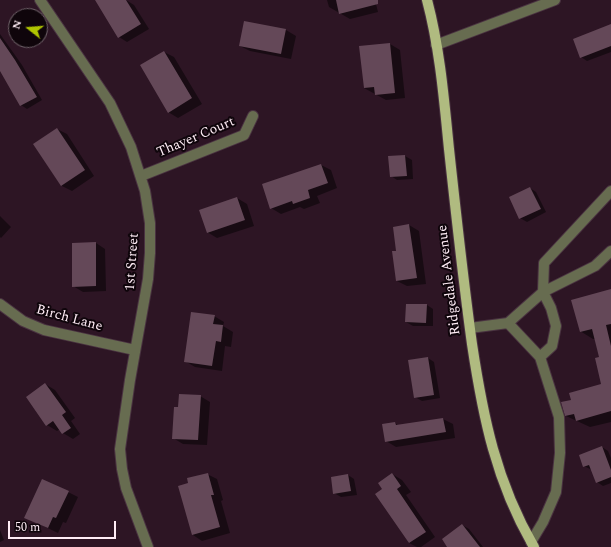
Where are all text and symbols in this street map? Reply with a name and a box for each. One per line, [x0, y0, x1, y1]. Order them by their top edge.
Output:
north arrow [8, 8, 48, 48]
text: N [8, 18, 26, 31]
street label: Thayer Court [155, 114, 237, 162]
street label: Ridgedale Avenue [435, 224, 465, 336]
street label: 1st Street [123, 232, 143, 292]
street label: Birch Lane [34, 302, 104, 336]
scale bar [10, 513, 118, 539]
text: 50 m [15, 518, 40, 537]

